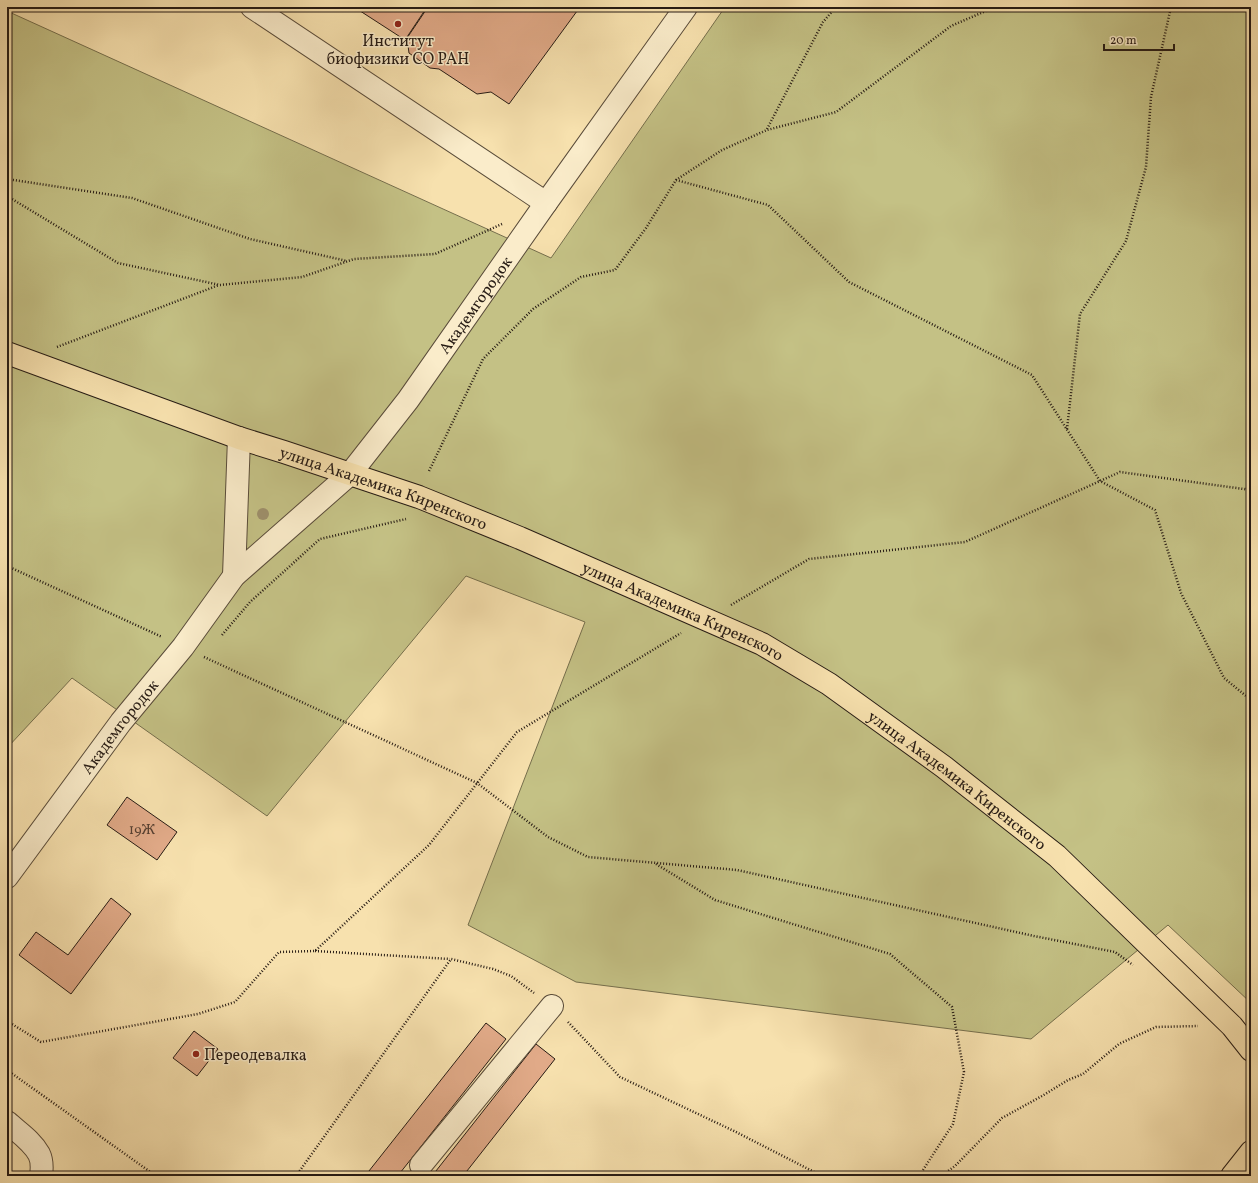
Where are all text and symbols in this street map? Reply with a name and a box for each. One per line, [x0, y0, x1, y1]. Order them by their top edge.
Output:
marker: Институт биофизики СО РАН [393, 19, 403, 29]
scale bar [1104, 26, 1174, 52]
place label: Институт биофизики СО РАН [327, 31, 469, 71]
text: 20 m [1110, 33, 1137, 49]
street label: Академгородок [435, 252, 519, 359]
street label: улица Академика Киренского [276, 442, 490, 537]
street label: улица Академика Киренского [578, 557, 787, 667]
street label: Академгородок [77, 675, 165, 779]
street label: улица Академика Киренского [863, 706, 1050, 856]
house number: 19Ж [129, 821, 156, 840]
place label: Переодевалка [204, 1045, 307, 1067]
marker: Переодевалка [191, 1049, 201, 1059]

